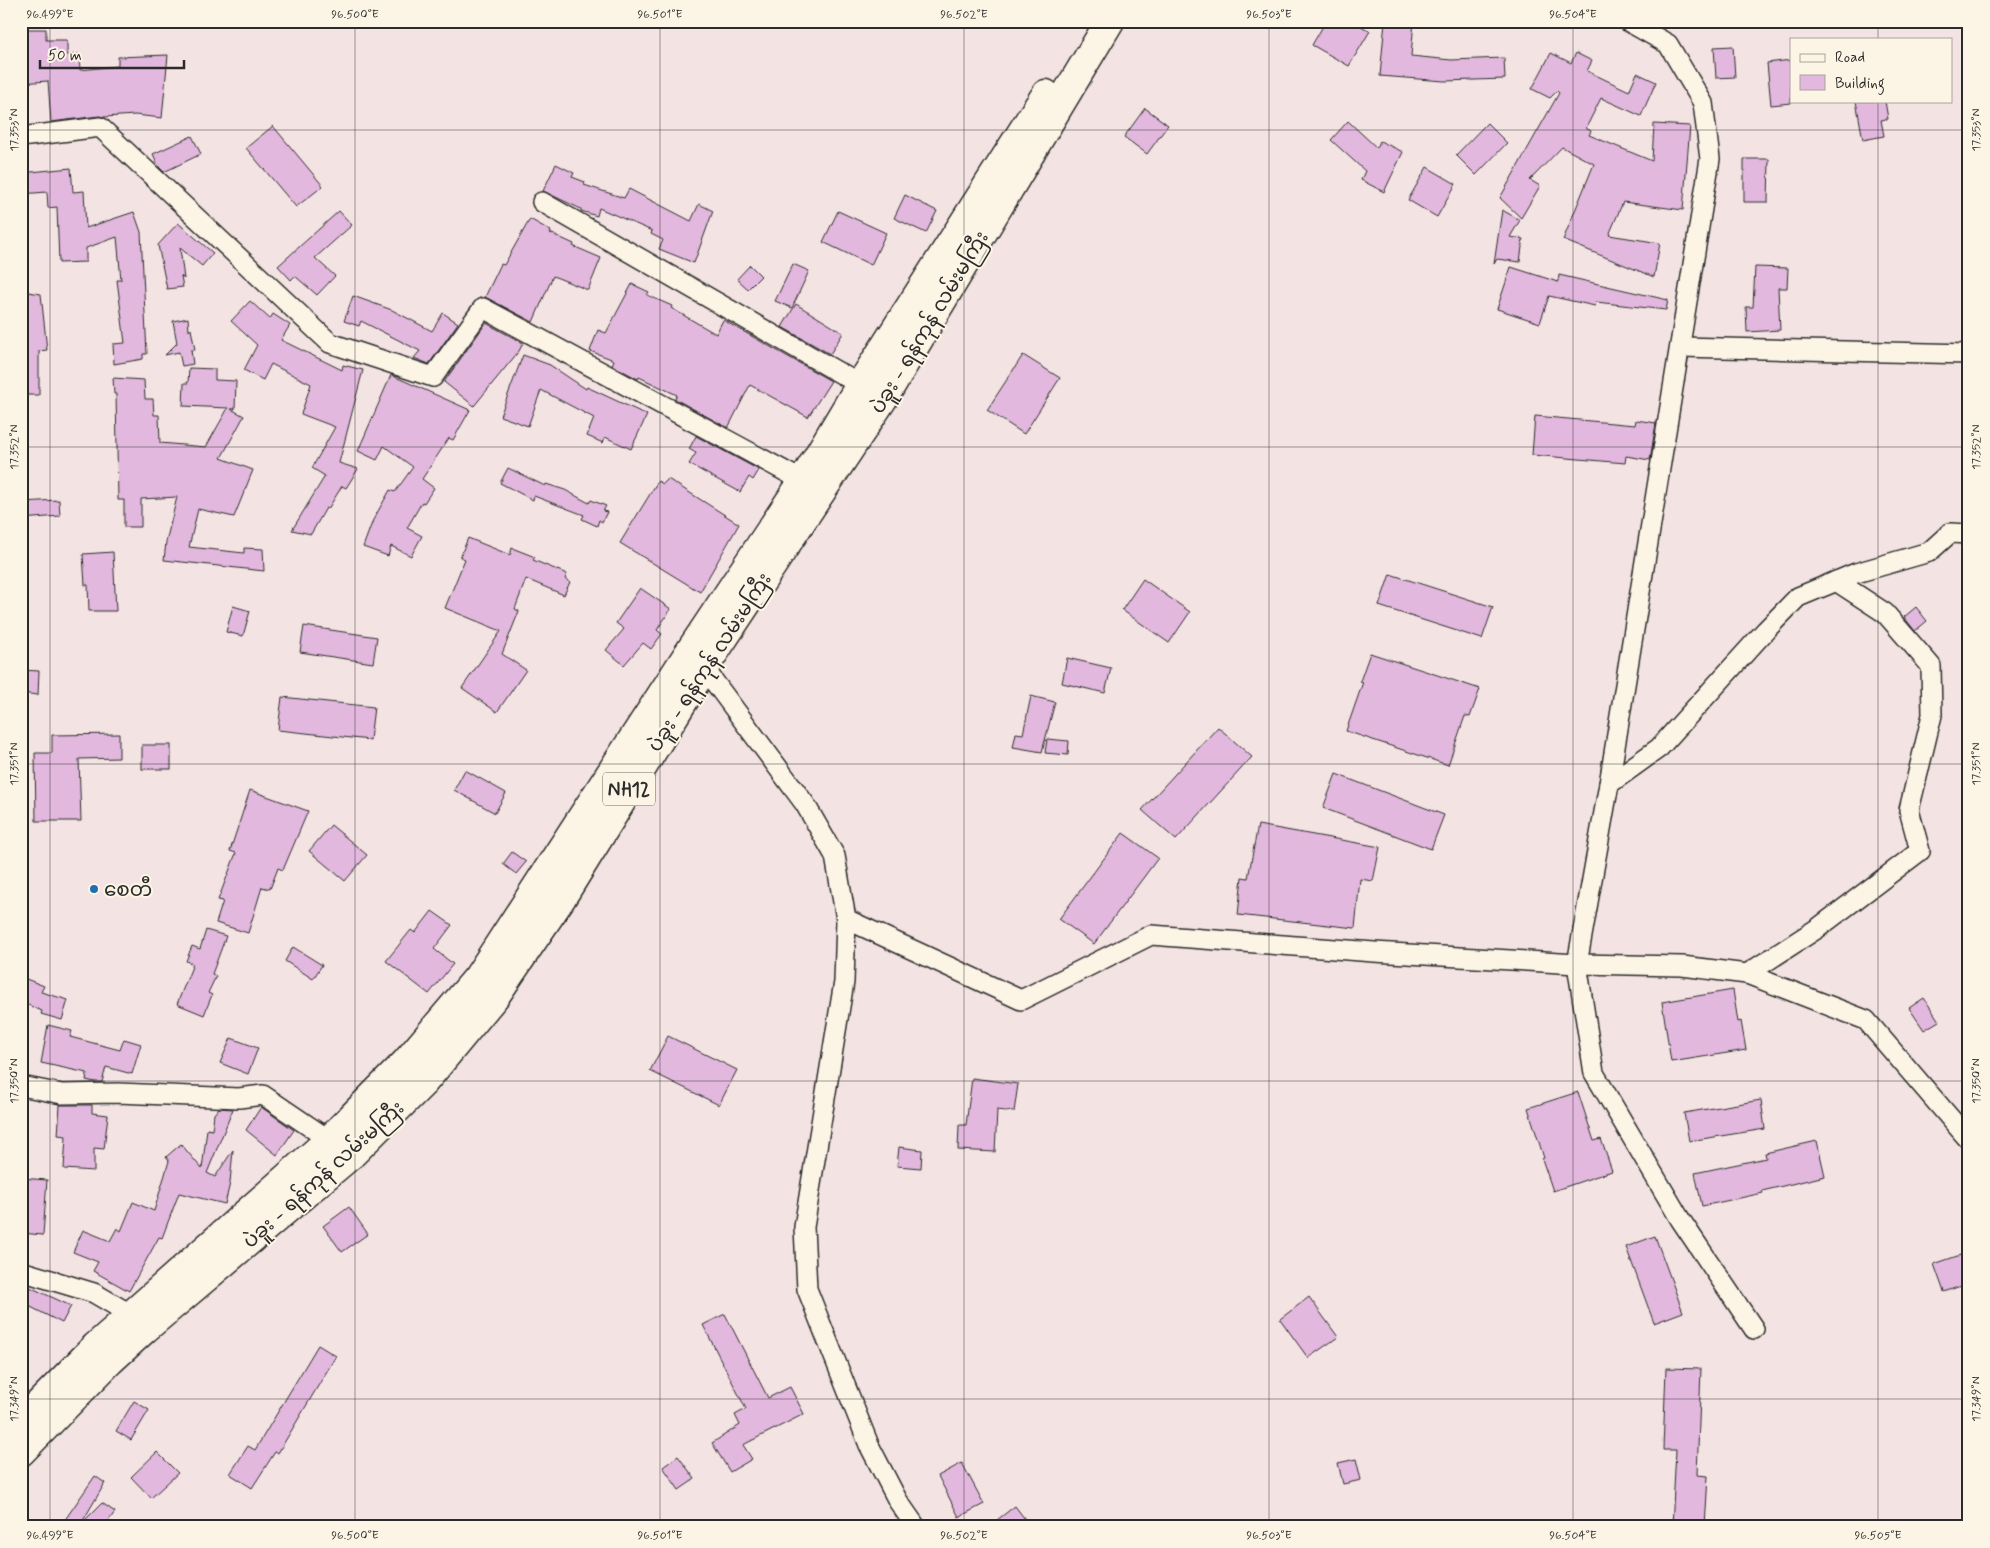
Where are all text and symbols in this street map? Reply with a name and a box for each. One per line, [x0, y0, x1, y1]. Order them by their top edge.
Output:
text: 96.499°E [27, 7, 73, 23]
text: 96.500°E [331, 7, 379, 23]
text: 96.501°E [637, 7, 683, 23]
text: 96.502°E [940, 7, 988, 23]
text: 96.503°E [1246, 7, 1292, 23]
text: 96.504°E [1549, 7, 1597, 23]
scale bar [40, 38, 184, 70]
legend [1790, 38, 1952, 102]
text: 50 m [48, 46, 82, 66]
text: Road [1835, 48, 1865, 68]
text: Building [1835, 74, 1885, 95]
text: 17.353°N [7, 108, 23, 151]
text: 17.353°N [1969, 108, 1985, 151]
street label: ပဲခူး - ရန်ကုန် လမ်းမကြီး [863, 225, 997, 420]
text: 17.352°N [7, 424, 23, 470]
text: 17.352°N [1969, 424, 1985, 470]
street label: ပဲခူး - ရန်ကုန် လမ်းမကြီး [640, 567, 780, 759]
text: 17.351°N [7, 743, 23, 785]
text: 17.351°N [1969, 743, 1985, 785]
road number: NH12 [603, 772, 655, 806]
place label: စေတီ [104, 875, 152, 904]
marker: စေတီ [88, 883, 100, 895]
text: 17.350°N [7, 1058, 23, 1104]
text: 17.350°N [1969, 1058, 1985, 1104]
street label: ပဲခူး - ရန်ကုန် လမ်းမကြီး [236, 1094, 412, 1256]
text: 17.349°N [7, 1376, 23, 1422]
text: 17.349°N [1969, 1376, 1985, 1422]
text: 96.499°E [27, 1528, 73, 1544]
text: 96.500°E [331, 1528, 379, 1544]
text: 96.501°E [637, 1528, 683, 1544]
text: 96.502°E [940, 1528, 988, 1544]
text: 96.503°E [1246, 1528, 1292, 1544]
text: 96.504°E [1549, 1528, 1597, 1544]
text: 96.505°E [1854, 1528, 1902, 1544]

